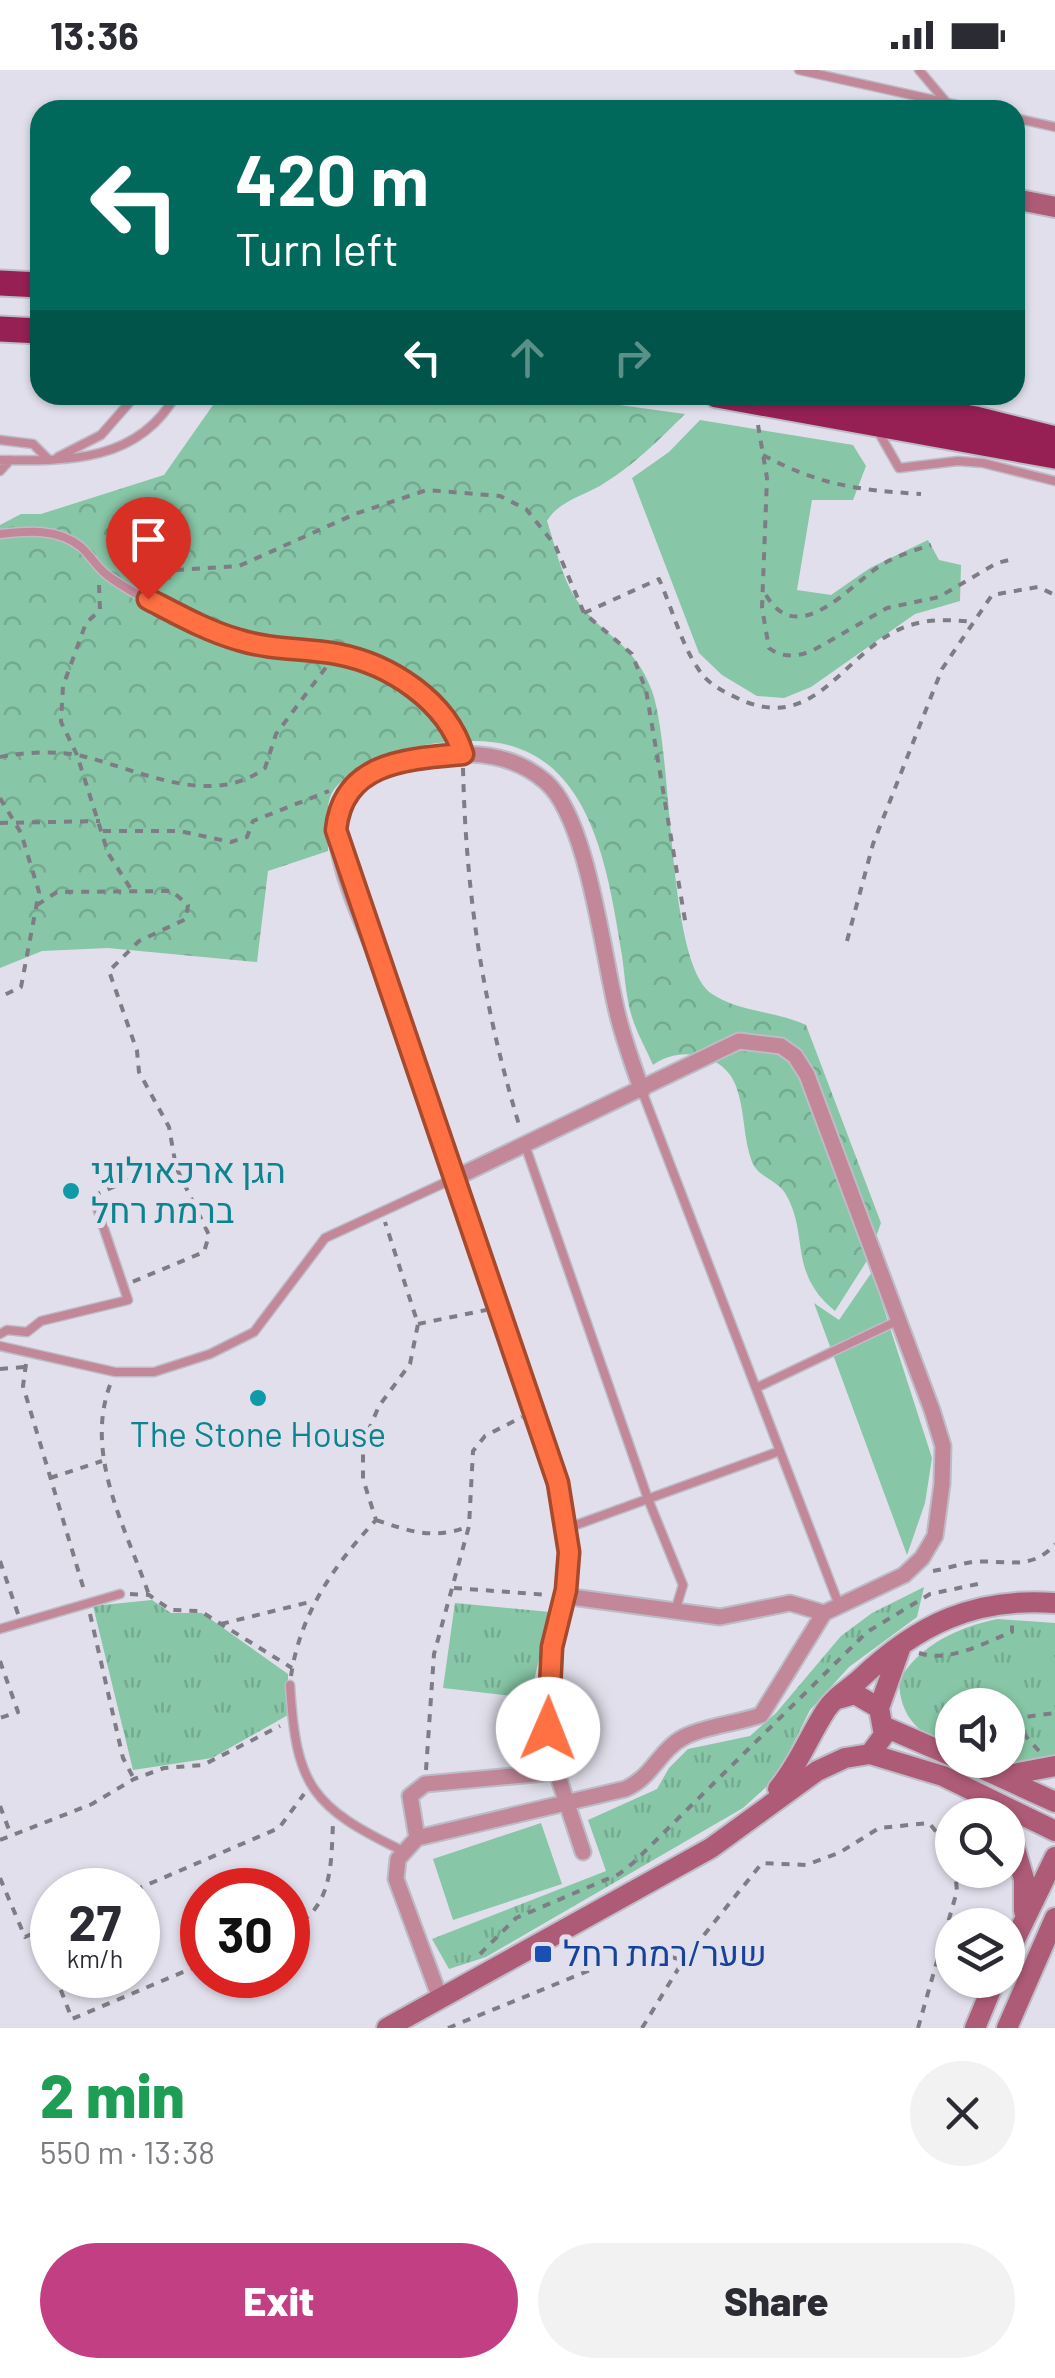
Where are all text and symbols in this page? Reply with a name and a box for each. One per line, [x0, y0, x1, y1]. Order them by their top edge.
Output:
text: 13:36 [50, 12, 139, 58]
text: 420 m [235, 136, 429, 220]
icon: left [70, 140, 200, 270]
text: Turn left [235, 221, 399, 275]
icon: left [395, 330, 450, 385]
icon: ahead [500, 330, 555, 385]
icon: right [605, 330, 660, 385]
pin [106, 497, 191, 600]
icon: arrive [121, 512, 176, 567]
place label: הגן ארכאולוגי ברמת רחל [91, 1148, 286, 1230]
marker: הגן ארכאולוגי ברמת רחל [60, 1180, 82, 1202]
marker: The Stone House [247, 1387, 269, 1409]
place label: The Stone House [130, 1412, 386, 1454]
position arrow [496, 1677, 600, 1781]
map controls [935, 1688, 1025, 1998]
button: sound [935, 1688, 1025, 1778]
button: search [935, 1798, 1025, 1888]
speed limit sign: 30 [180, 1868, 310, 1998]
text: 27 [69, 1891, 121, 1951]
button: layers [935, 1908, 1025, 1998]
place label: שער/רמת רחל [563, 1931, 767, 1973]
text: km/h [67, 1943, 123, 1973]
marker: שער/רמת רחל [532, 1943, 554, 1965]
text: 2 min [40, 2058, 185, 2130]
button: close [910, 2061, 1015, 2166]
text: 550 m · 13:38 [40, 2132, 215, 2170]
button: Exit [40, 2243, 518, 2358]
button: Share [538, 2243, 1015, 2358]

